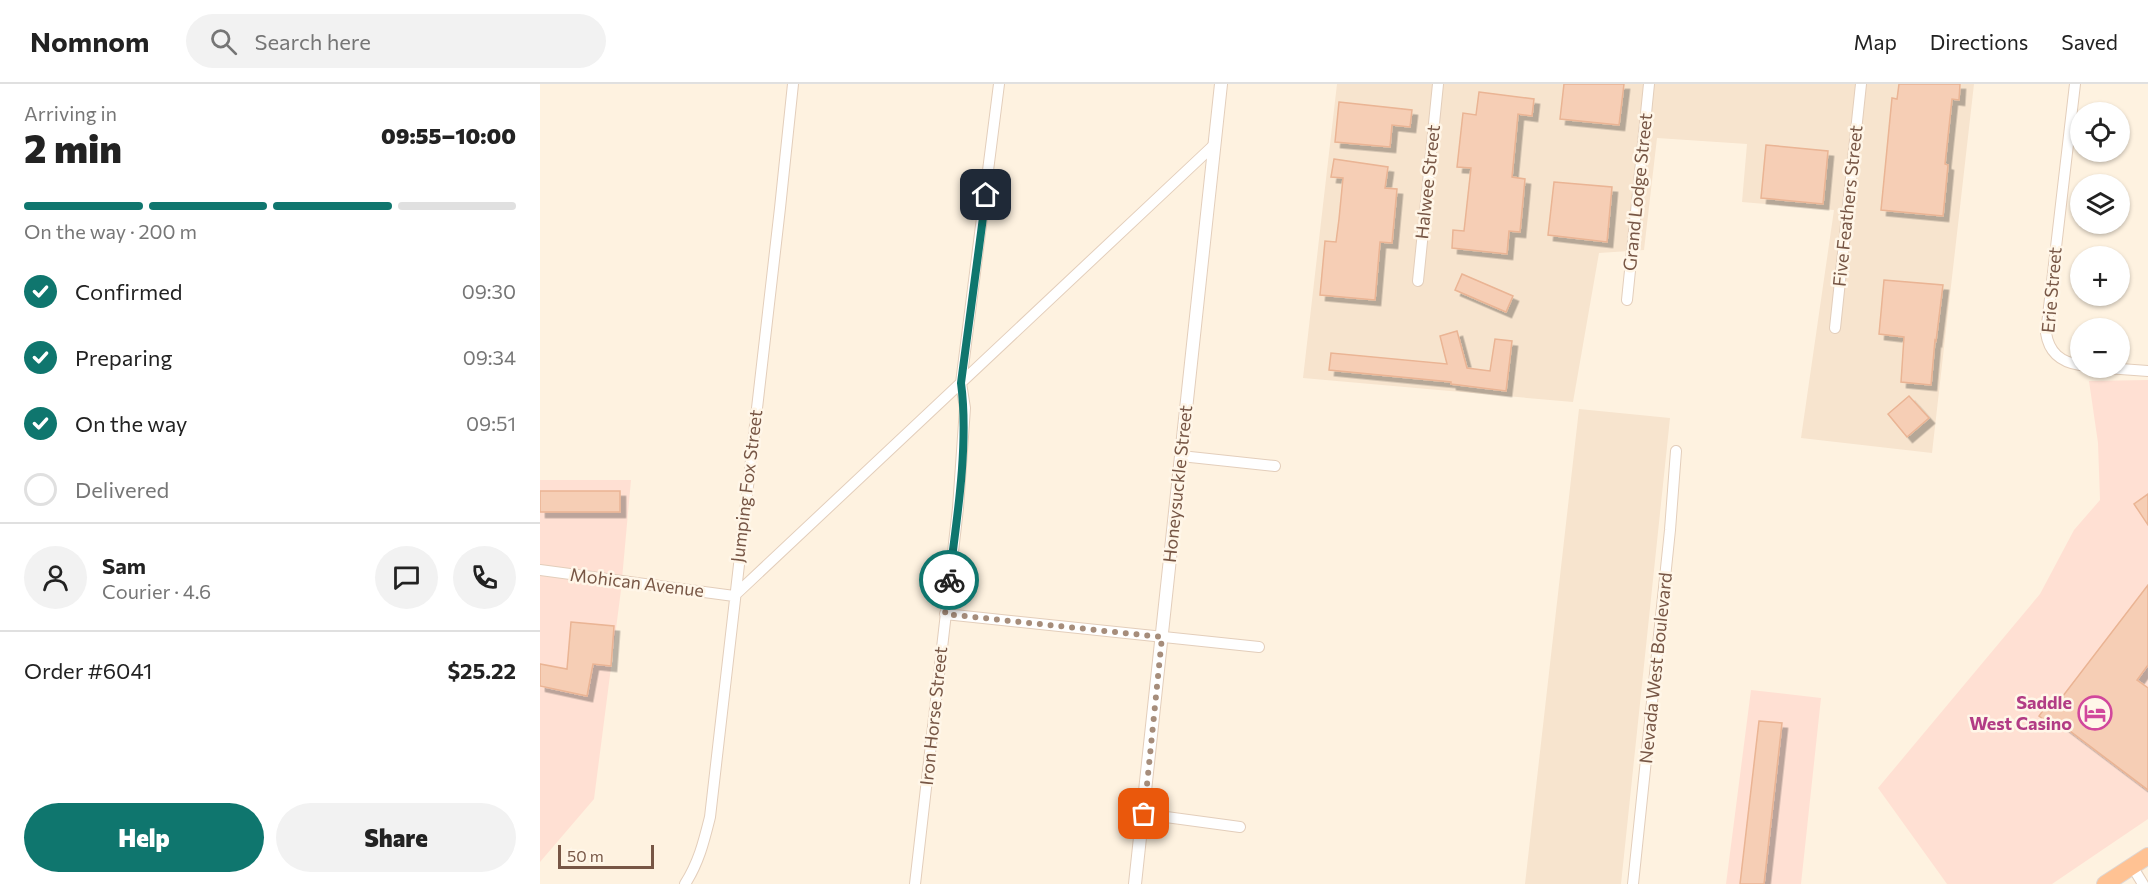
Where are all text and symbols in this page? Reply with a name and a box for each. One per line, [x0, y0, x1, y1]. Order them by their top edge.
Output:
search box [186, 14, 606, 68]
text: Nomnom [30, 24, 150, 58]
icon: search [207, 25, 240, 58]
text: Search here [255, 28, 371, 55]
text: Map [1854, 29, 1897, 54]
text: Directions [1930, 29, 2028, 54]
text: Saved [2061, 29, 2118, 54]
text: Arriving in [24, 101, 117, 125]
map controls [2070, 102, 2130, 378]
button: locate [2070, 102, 2130, 162]
street label: Grand Lodge Street [1618, 112, 1656, 272]
text: 09:55–10:00 [381, 122, 516, 149]
text: 2 min [24, 123, 122, 171]
street label: Halwee Street [1410, 124, 1444, 240]
street label: Five Feathers Street [1828, 124, 1866, 288]
pin [960, 169, 1011, 220]
button: layers [2070, 174, 2130, 234]
icon: home [969, 178, 1002, 211]
text: On the way · 200 m [24, 219, 197, 243]
street label: Erie Street [2036, 246, 2066, 334]
button: + [2070, 246, 2130, 306]
icon: check [24, 275, 57, 308]
text: Confirmed [75, 278, 182, 305]
text: 09:30 [462, 279, 516, 303]
button: − [2070, 318, 2130, 378]
icon: check [24, 341, 57, 374]
text: Preparing [75, 344, 172, 371]
text: 09:34 [463, 345, 516, 369]
street label: Honeysuckle Street [1158, 404, 1196, 564]
icon: check [24, 407, 57, 440]
street label: Jumping Fox Street [726, 408, 766, 564]
text: On the way [75, 410, 187, 437]
text: 09:51 [466, 411, 516, 435]
text: Delivered [75, 476, 169, 503]
button: person [24, 546, 87, 609]
button: chat [375, 546, 438, 609]
button: phone [453, 546, 516, 609]
courier [919, 550, 979, 610]
text: Sam [102, 552, 146, 579]
street label: Mohican Avenue [569, 563, 705, 601]
icon: bike [933, 564, 966, 597]
street label: Nevada West Boulevard [1634, 571, 1676, 765]
text: Courier · 4.6 [102, 579, 211, 603]
street label: Iron Horse Street [915, 645, 951, 786]
text: Order #6041 [24, 657, 152, 684]
text: $25.22 [447, 657, 516, 684]
place label: Saddle West Casino [1969, 691, 2072, 734]
hotel icon: Saddle West Casino [2077, 695, 2113, 731]
pin [1118, 788, 1169, 839]
icon: bag [1127, 797, 1160, 830]
button: Help [24, 803, 264, 872]
button: Share [276, 803, 516, 872]
scale bar [558, 842, 654, 870]
text: 50 m [567, 846, 604, 865]

